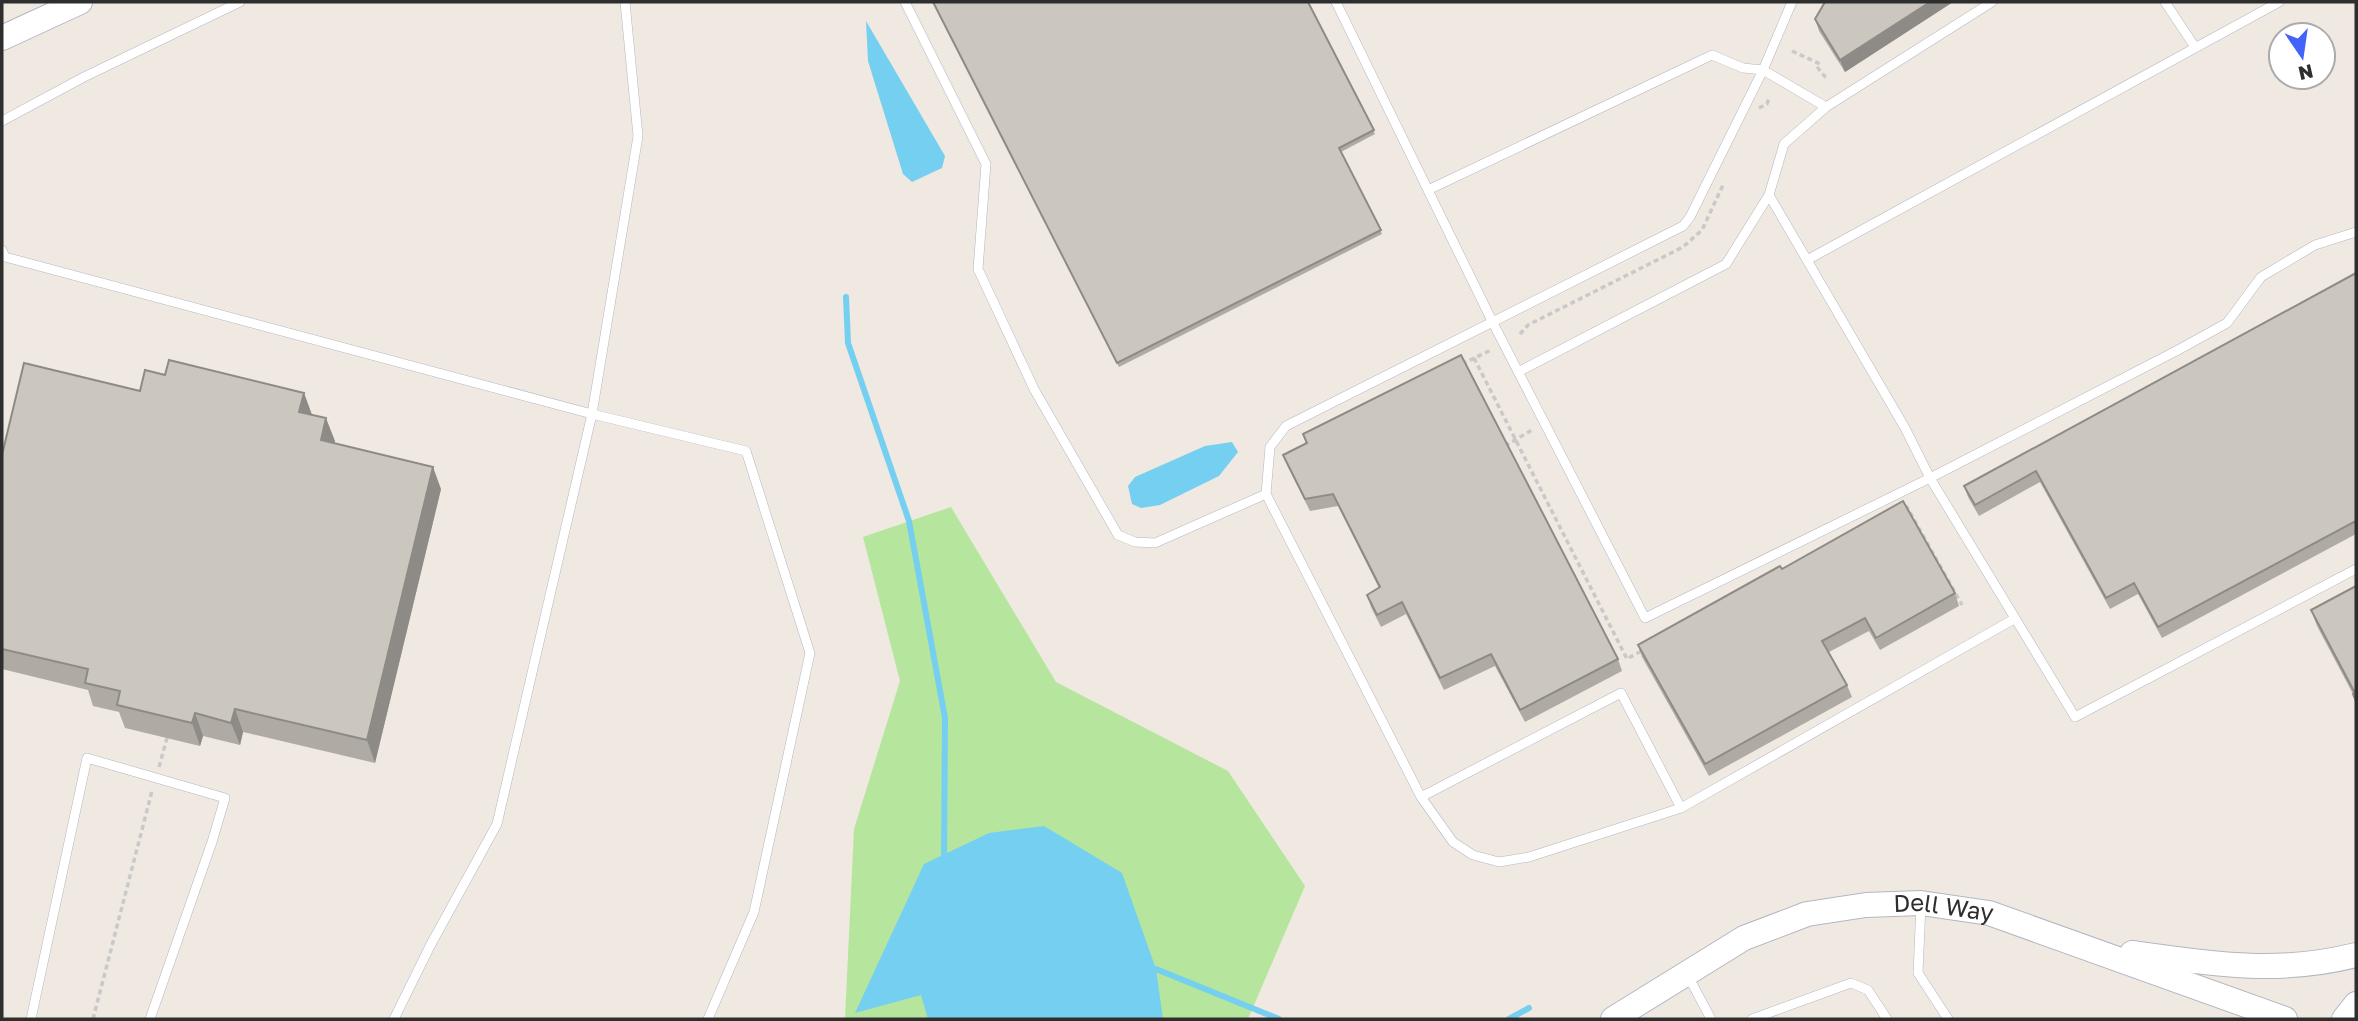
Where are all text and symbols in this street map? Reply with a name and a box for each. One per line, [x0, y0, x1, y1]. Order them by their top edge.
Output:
north arrow [2267, 21, 2337, 91]
text: N [2296, 60, 2316, 86]
street label: Dell Way [1893, 887, 1996, 927]

